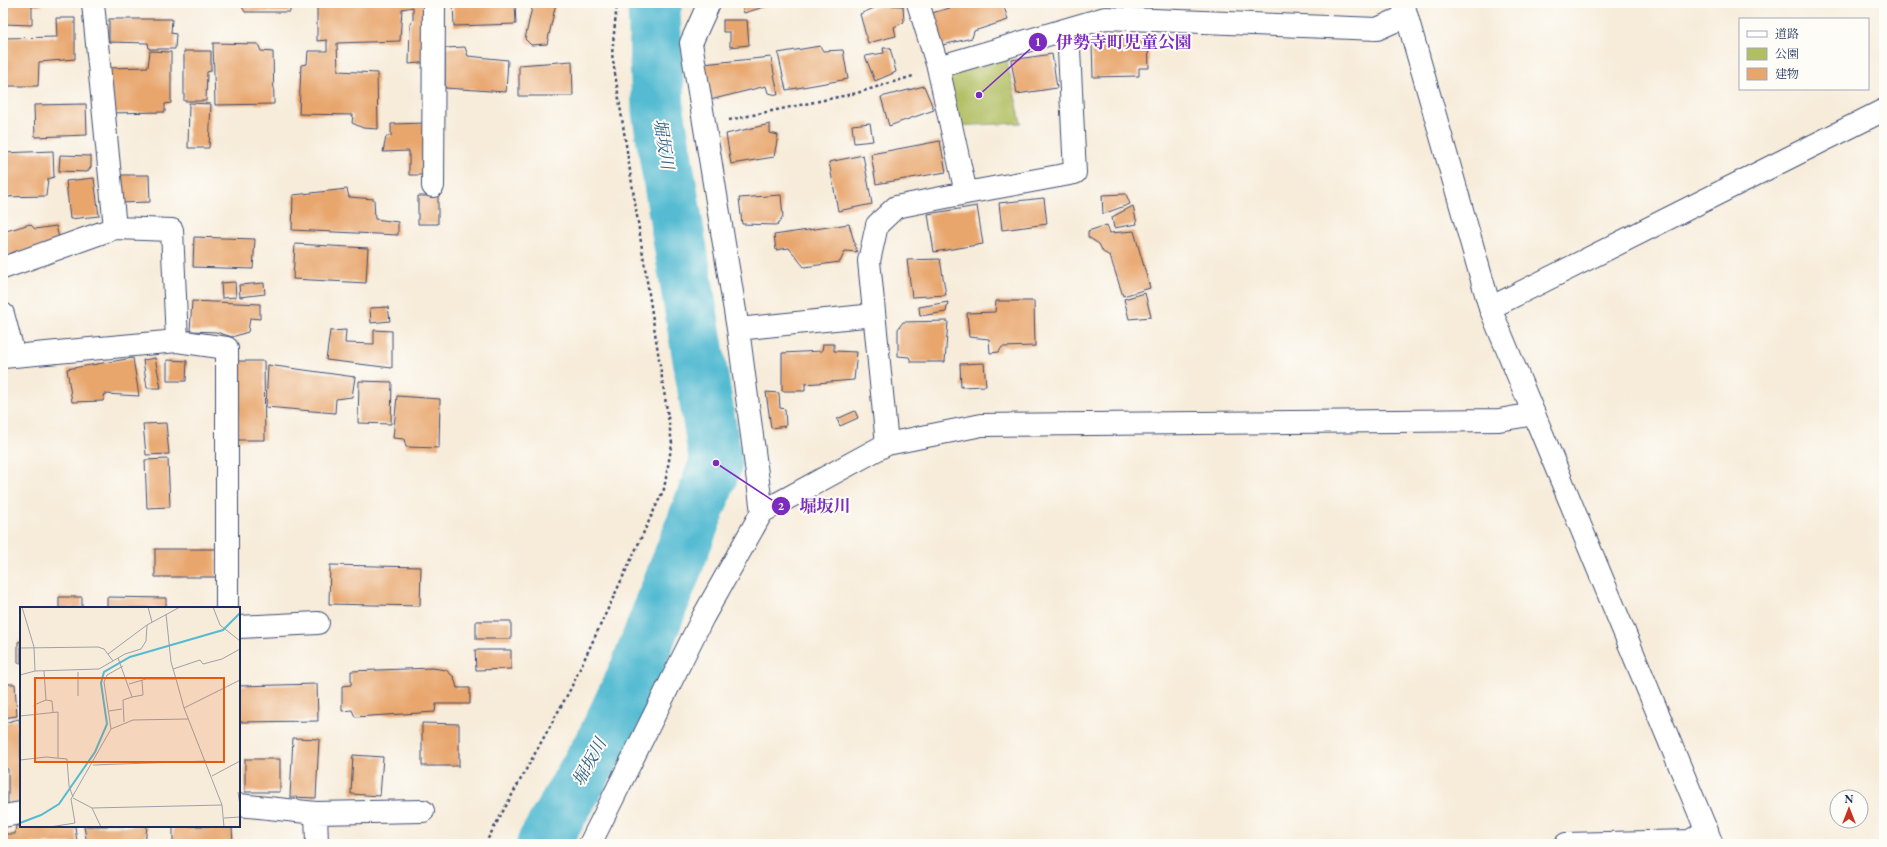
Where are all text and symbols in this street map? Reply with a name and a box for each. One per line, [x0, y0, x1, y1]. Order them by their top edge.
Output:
legend [1739, 18, 1869, 90]
text: 道路 [1775, 26, 1799, 42]
callout: 伊勢寺町児童公園 [1028, 28, 1200, 57]
text: 伊勢寺町児童公園 [1056, 31, 1192, 53]
text: 1 [1035, 34, 1041, 50]
text: 公園 [1775, 46, 1799, 62]
text: 建物 [1775, 66, 1799, 82]
water label: 堀坂川 [649, 117, 679, 173]
callout: 堀坂川 [771, 491, 858, 520]
text: 堀坂川 [800, 495, 851, 517]
text: 2 [778, 498, 785, 514]
inset map [20, 607, 240, 827]
water label: 堀坂川 [567, 733, 612, 790]
north arrow [1829, 789, 1869, 829]
text: N [1845, 792, 1854, 806]

